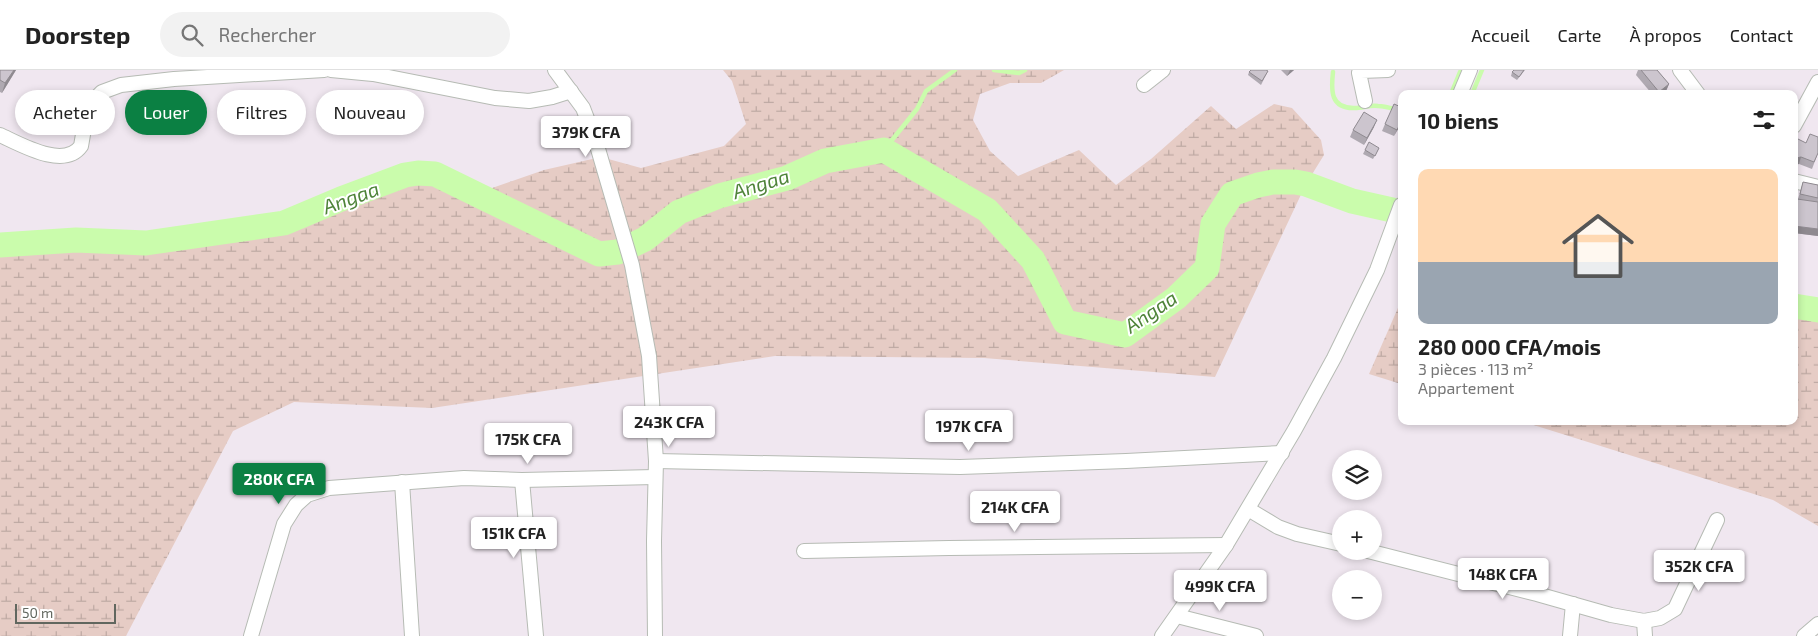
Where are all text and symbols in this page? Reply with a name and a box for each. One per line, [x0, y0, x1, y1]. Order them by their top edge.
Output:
search box [160, 12, 510, 57]
text: Doorstep [25, 20, 130, 49]
icon: search [178, 21, 206, 49]
text: Rechercher [218, 23, 316, 46]
text: Accueil [1471, 24, 1530, 46]
text: Carte [1558, 24, 1601, 46]
text: À propos [1629, 24, 1702, 46]
text: Contact [1730, 24, 1793, 46]
chip: Acheter [15, 90, 115, 135]
chip: Louer [125, 90, 207, 135]
chip: Filtres [217, 90, 306, 135]
chip: Nouveau [316, 90, 424, 135]
icon: filters [1750, 106, 1778, 134]
text: 10 biens [1418, 108, 1499, 133]
pin: 379K CFA [534, 116, 638, 158]
text: 379K CFA [552, 122, 620, 141]
water label: Angaa [728, 163, 792, 203]
water label: Angaa [318, 176, 382, 219]
icon: home [1553, 201, 1643, 291]
water label: Angaa [1119, 285, 1181, 338]
text: 280 000 CFA/mois [1418, 334, 1601, 359]
text: 3 pièces · 113 m² [1418, 359, 1533, 378]
text: Appartement [1418, 378, 1514, 397]
pin: 243K CFA [617, 406, 721, 448]
pin: 197K CFA [917, 410, 1021, 452]
text: 243K CFA [634, 412, 704, 431]
text: 197K CFA [936, 416, 1002, 435]
pin: 175K CFA [476, 422, 580, 465]
text: 175K CFA [495, 429, 561, 448]
map controls [1332, 450, 1382, 620]
button: layers [1332, 450, 1382, 500]
pin: 280K CFA [227, 462, 331, 505]
text: 280K CFA [244, 469, 314, 488]
pin: 214K CFA [963, 490, 1067, 533]
text: 214K CFA [981, 497, 1049, 516]
button: + [1332, 510, 1382, 560]
pin: 151K CFA [462, 516, 566, 559]
text: 151K CFA [482, 523, 546, 542]
pin: 352K CFA [1647, 550, 1751, 592]
text: 352K CFA [1665, 556, 1733, 575]
pin: 148K CFA [1451, 558, 1555, 600]
text: 148K CFA [1469, 564, 1537, 583]
pin: 499K CFA [1168, 570, 1272, 612]
button: − [1332, 570, 1382, 620]
text: 499K CFA [1185, 576, 1255, 595]
scale bar [15, 601, 116, 624]
text: 50 m [22, 604, 53, 621]

